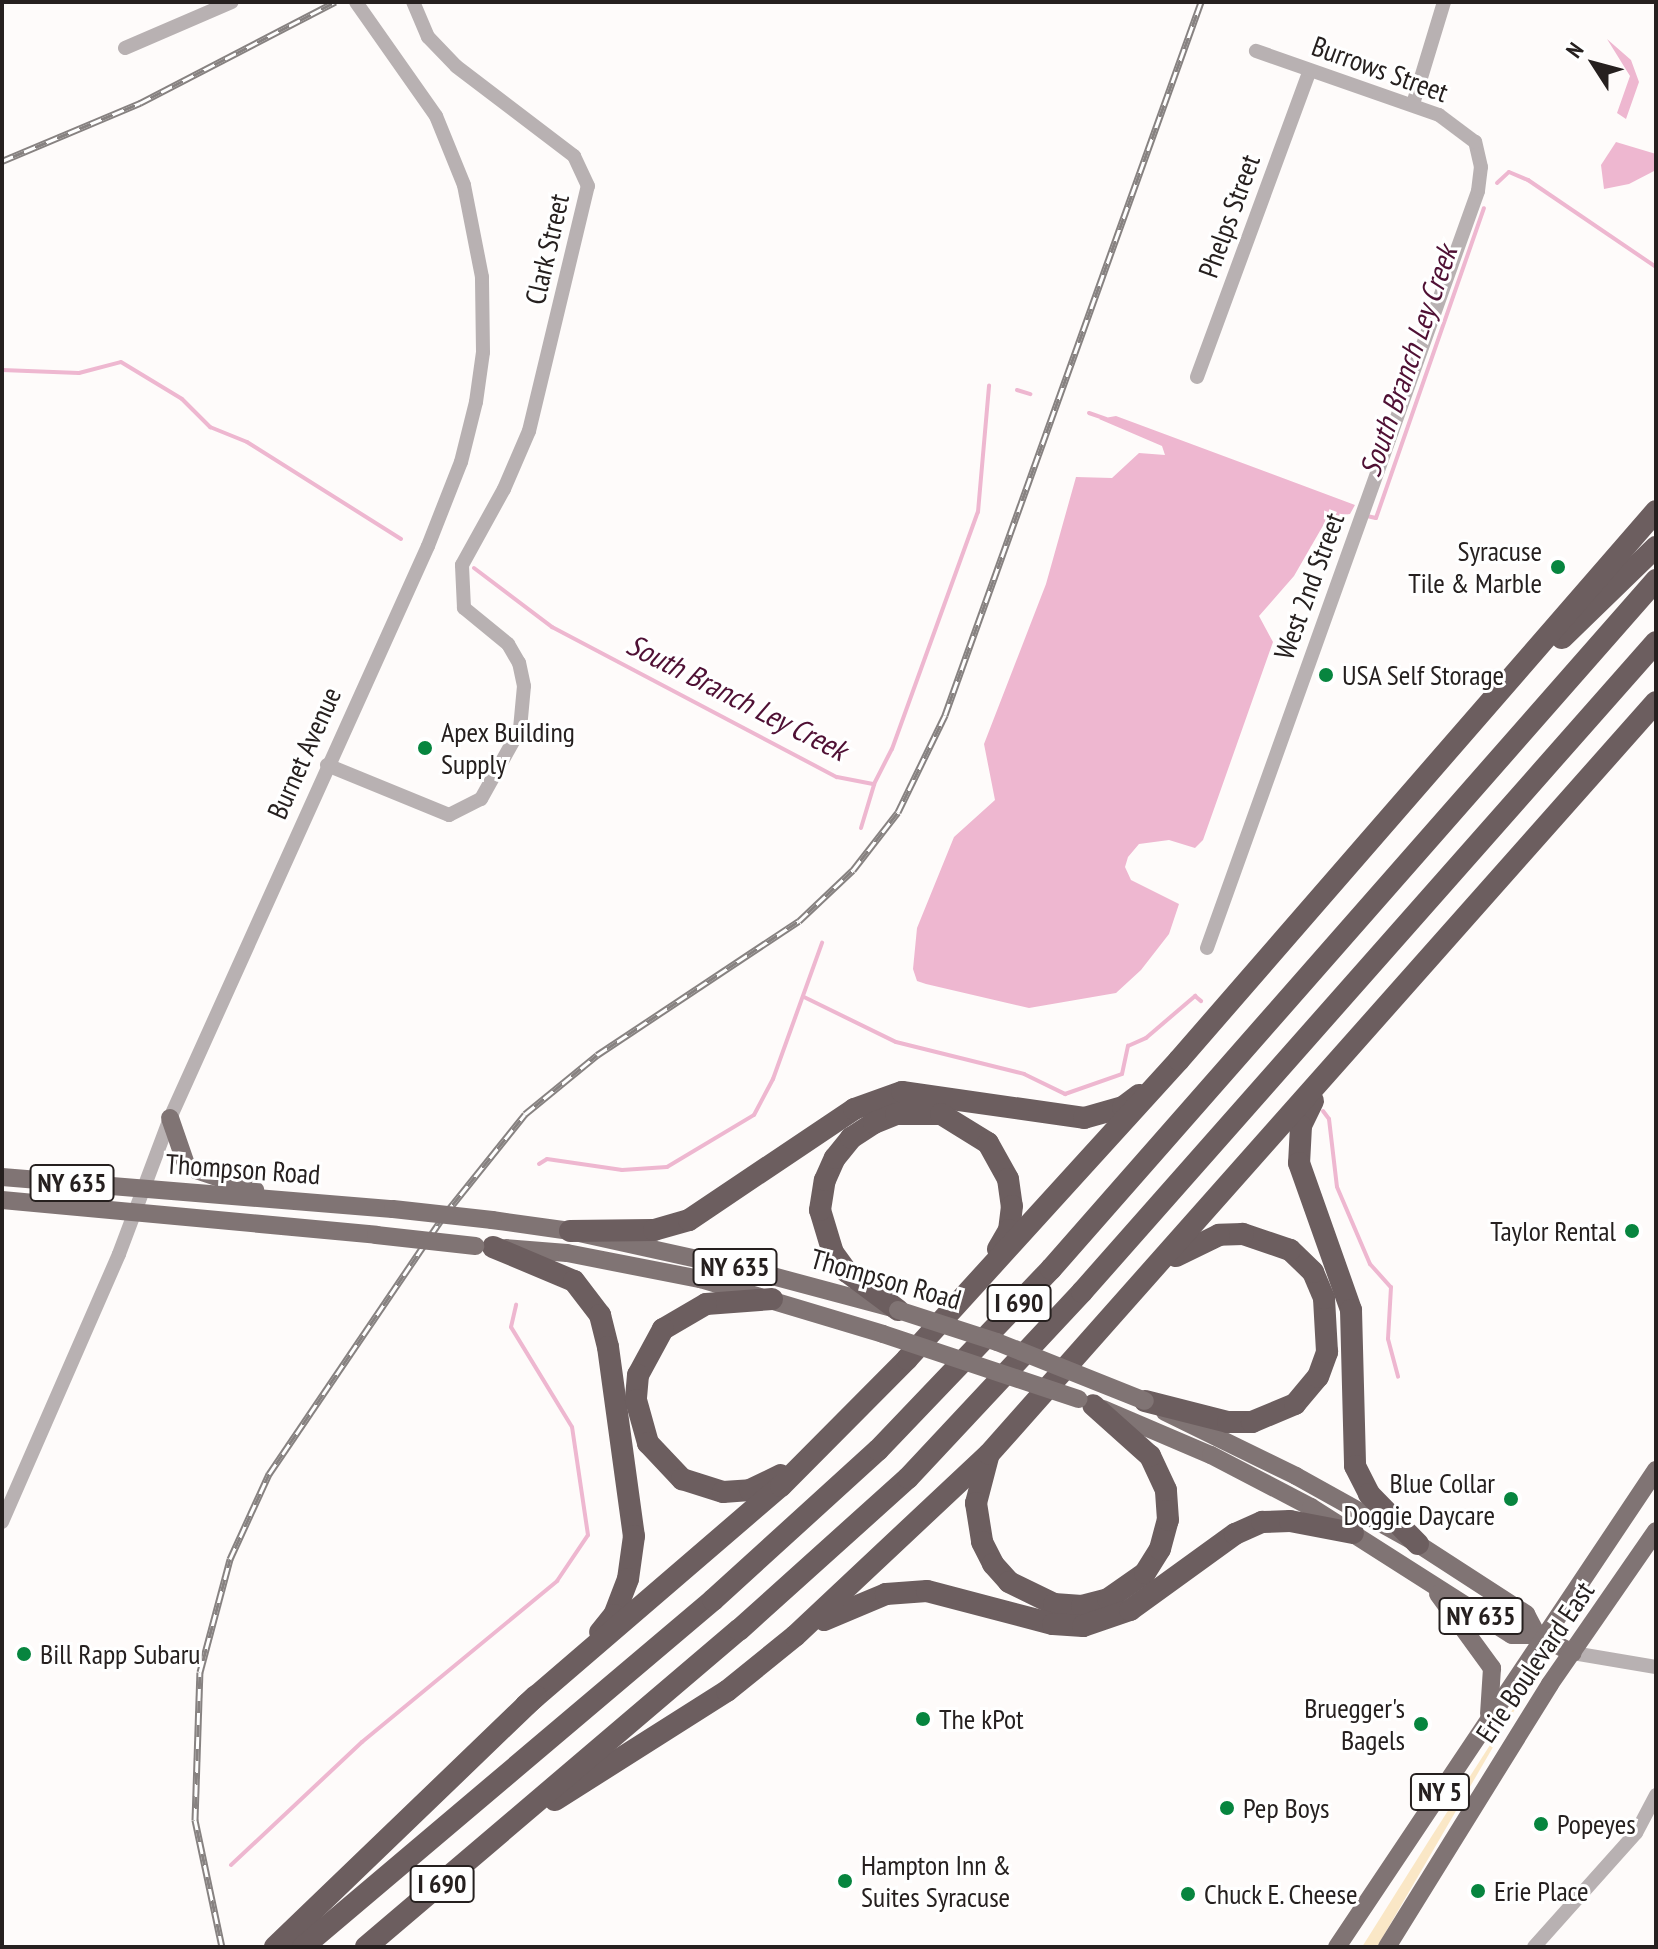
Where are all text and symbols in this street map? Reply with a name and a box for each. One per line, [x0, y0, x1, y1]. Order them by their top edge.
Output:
north arrow [1554, 24, 1634, 104]
street label: Burrows Street [1307, 29, 1453, 109]
text: N [1560, 37, 1589, 63]
street label: Phelps Street [1191, 150, 1267, 282]
street label: Clark Street [518, 190, 576, 308]
water label: South Branch Ley Creek [1351, 240, 1465, 482]
street label: West 2nd Street [1267, 508, 1351, 664]
place label: Syracuse Tile & Marble [1408, 534, 1542, 600]
marker: Syracuse Tile & Marble [1549, 558, 1567, 576]
water label: South Branch Ley Creek [621, 626, 853, 768]
place label: USA Self Storage [1342, 658, 1505, 692]
marker: USA Self Storage [1317, 666, 1335, 684]
street label: Burnet Avenue [260, 682, 348, 824]
place label: Apex Building Supply [441, 715, 575, 781]
marker: Apex Building Supply [416, 739, 434, 757]
street label: Thompson Road [165, 1147, 321, 1191]
road number: NY 635 [28, 1161, 116, 1205]
place label: Taylor Rental [1490, 1214, 1616, 1248]
marker: Taylor Rental [1623, 1222, 1641, 1240]
street label: Thompson Road [807, 1242, 965, 1316]
road number: NY 635 [691, 1245, 779, 1289]
road number: I 690 [985, 1281, 1053, 1325]
place label: Blue Collar Doggie Daycare [1344, 1466, 1495, 1532]
marker: Blue Collar Doggie Daycare [1502, 1490, 1520, 1508]
street label: Erie Boulevard East [1469, 1575, 1601, 1749]
road number: NY 635 [1437, 1594, 1525, 1638]
place label: Bill Rapp Subaru [40, 1637, 200, 1671]
marker: Bill Rapp Subaru [15, 1645, 33, 1663]
place label: Bruegger's Bagels [1304, 1691, 1405, 1757]
place label: The kPot [939, 1702, 1024, 1736]
marker: The kPot [914, 1710, 932, 1728]
marker: Bruegger's Bagels [1412, 1715, 1430, 1733]
road number: NY 5 [1408, 1770, 1472, 1814]
place label: Pep Boys [1243, 1791, 1329, 1825]
marker: Pep Boys [1218, 1799, 1236, 1817]
place label: Popeyes [1557, 1807, 1636, 1841]
marker: Popeyes [1532, 1815, 1550, 1833]
place label: Hampton Inn & Suites Syracuse [861, 1848, 1011, 1914]
road number: I 690 [408, 1862, 476, 1906]
marker: Hampton Inn & Suites Syracuse [836, 1872, 854, 1890]
place label: Erie Place [1494, 1874, 1589, 1908]
place label: Chuck E. Cheese [1204, 1877, 1360, 1911]
marker: Erie Place [1469, 1882, 1487, 1900]
marker: Chuck E. Cheese [1179, 1885, 1197, 1903]

